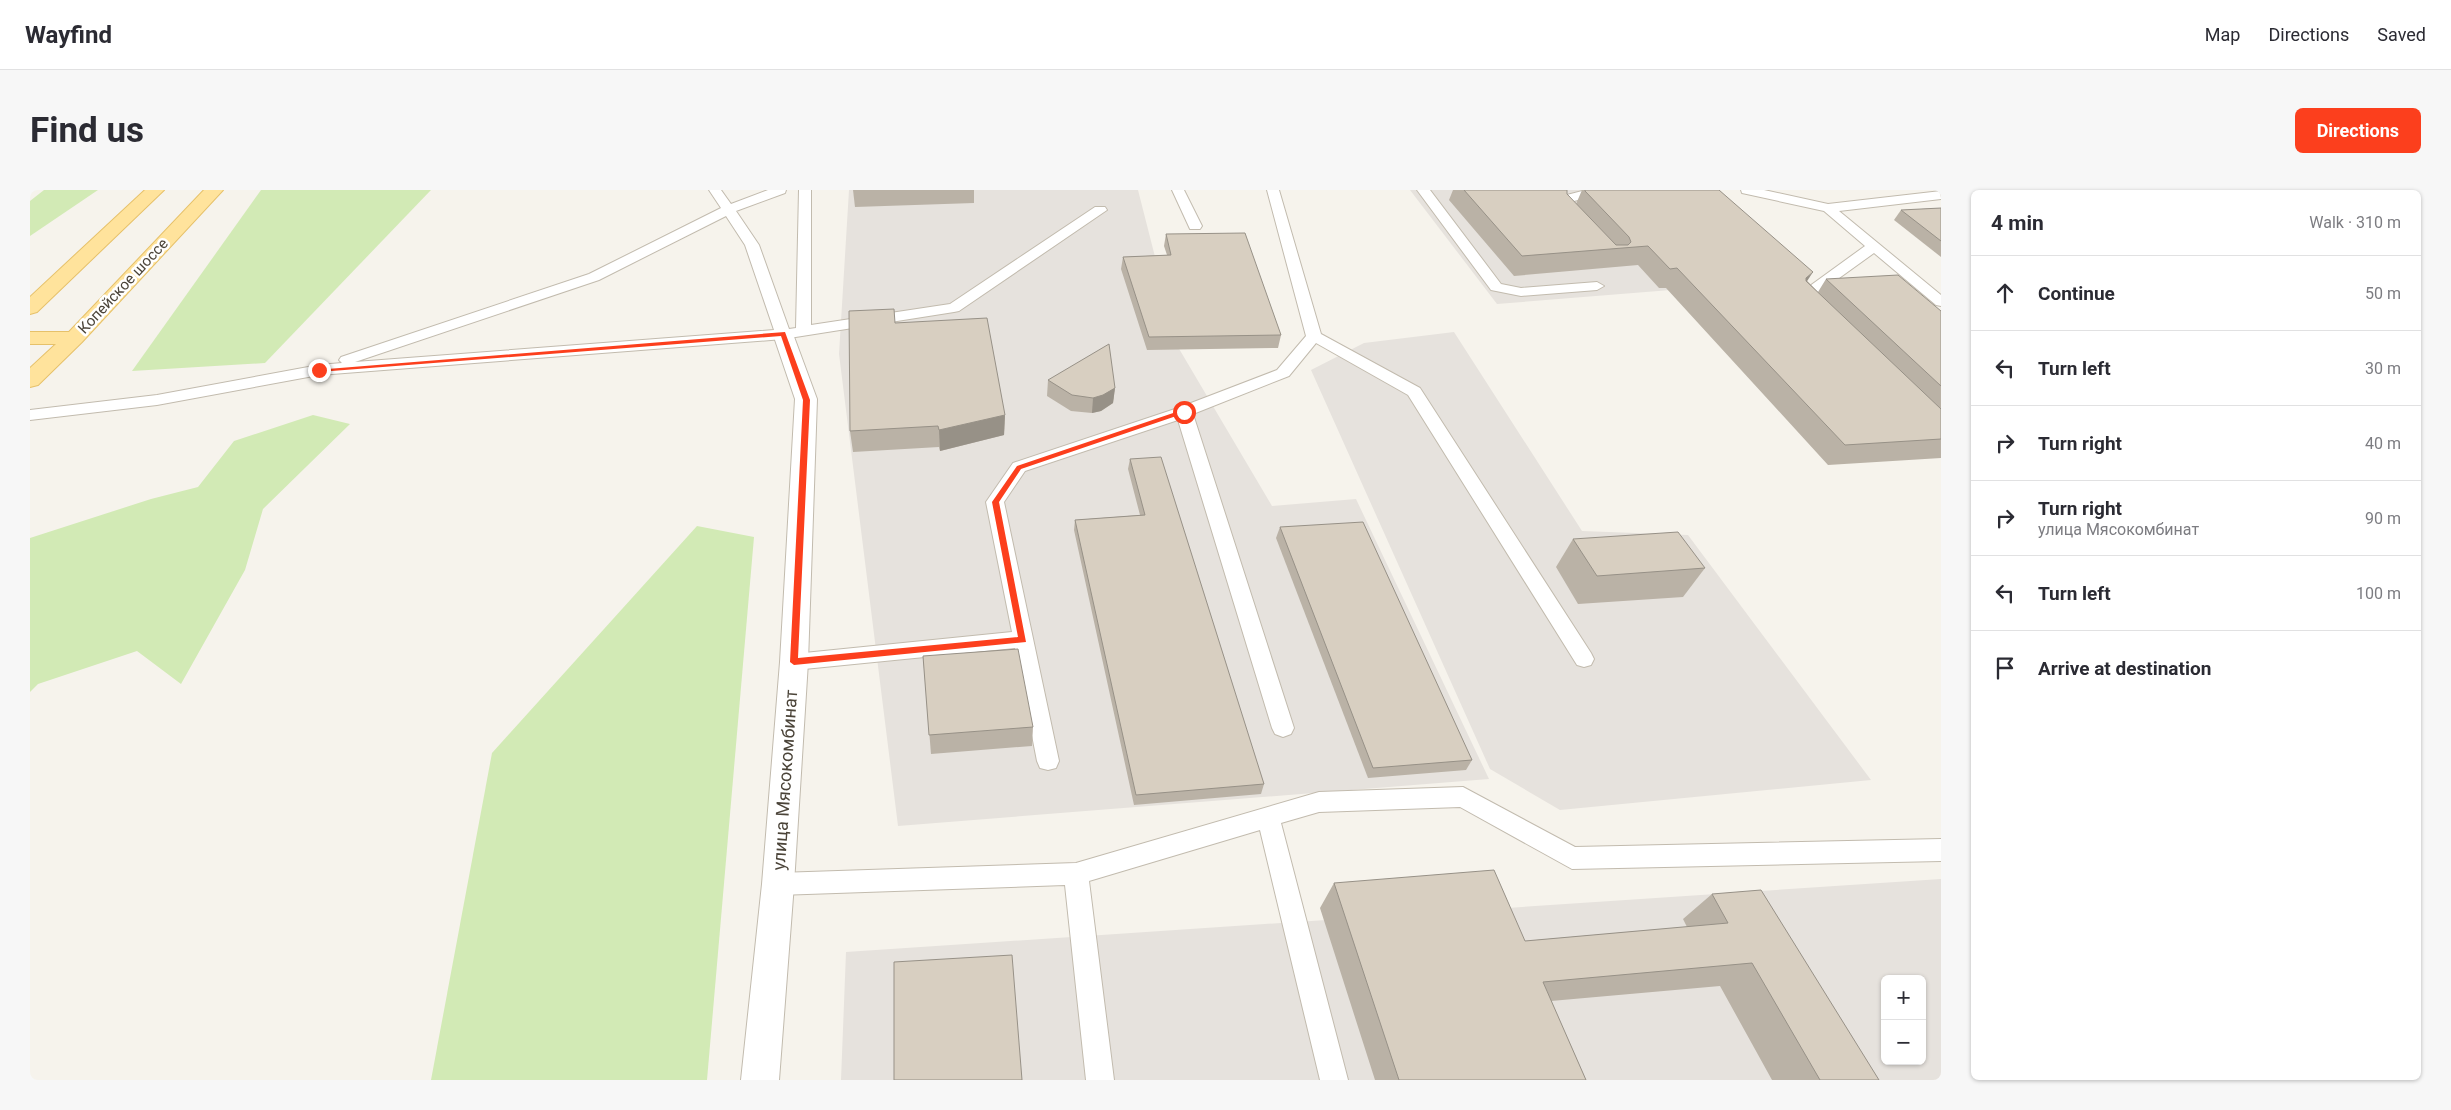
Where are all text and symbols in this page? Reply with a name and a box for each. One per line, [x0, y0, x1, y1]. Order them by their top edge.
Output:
text: Wayfind [25, 21, 112, 49]
text: Map [2205, 24, 2240, 45]
text: Directions [2268, 24, 2349, 45]
text: Saved [2377, 24, 2426, 45]
button: Directions [2295, 108, 2421, 153]
text: Find us [30, 110, 144, 151]
text: 4 min [1991, 211, 2044, 235]
text: Walk · 310 m [2309, 213, 2401, 232]
street label: Копейское шоссе [74, 235, 172, 337]
icon: ahead [1991, 279, 2019, 307]
text: Continue [2038, 282, 2115, 305]
text: 50 m [2365, 284, 2401, 303]
icon: left [1991, 354, 2019, 382]
text: Turn left [2038, 357, 2111, 380]
route end [308, 359, 331, 382]
text: 30 m [2365, 359, 2401, 378]
route start [1173, 401, 1196, 424]
icon: right [1991, 429, 2019, 457]
text: Turn right [2038, 432, 2122, 455]
text: 40 m [2365, 434, 2401, 453]
text: Turn right [2038, 497, 2122, 520]
icon: right [1991, 504, 2019, 532]
text: 90 m [2365, 509, 2401, 528]
text: улица Мясокомбинат [2038, 520, 2199, 539]
icon: left [1991, 579, 2019, 607]
text: Turn left [2038, 582, 2111, 605]
text: 100 m [2356, 584, 2401, 603]
icon: arrive [1991, 654, 2019, 682]
text: Arrive at destination [2038, 657, 2211, 680]
street label: улица Мясокомбинат [768, 689, 801, 871]
map controls [1881, 975, 1926, 1065]
button: + [1881, 975, 1926, 1020]
button: − [1881, 1020, 1926, 1065]

